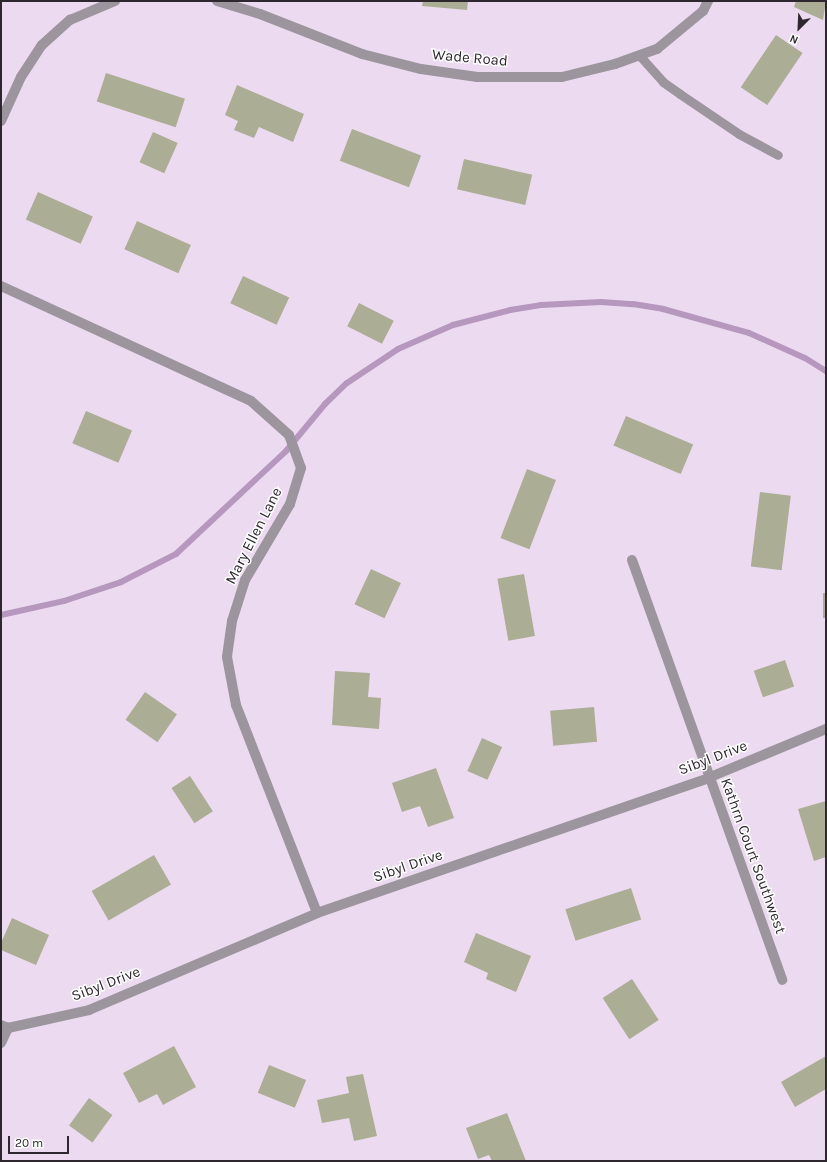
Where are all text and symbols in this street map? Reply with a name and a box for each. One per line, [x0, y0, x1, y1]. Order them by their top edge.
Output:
north arrow [779, 8, 819, 48]
text: N [788, 32, 800, 47]
street label: Wade Road [431, 46, 509, 70]
street label: Mary Ellen Lane [222, 485, 286, 587]
street label: Sibyl Drive [676, 737, 750, 779]
street label: Kathrn Court Southwest [716, 776, 790, 936]
street label: Sibyl Drive [371, 846, 445, 886]
street label: Sibyl Drive [69, 963, 143, 1005]
scale bar [10, 1128, 71, 1154]
text: 20 m [15, 1136, 43, 1150]

